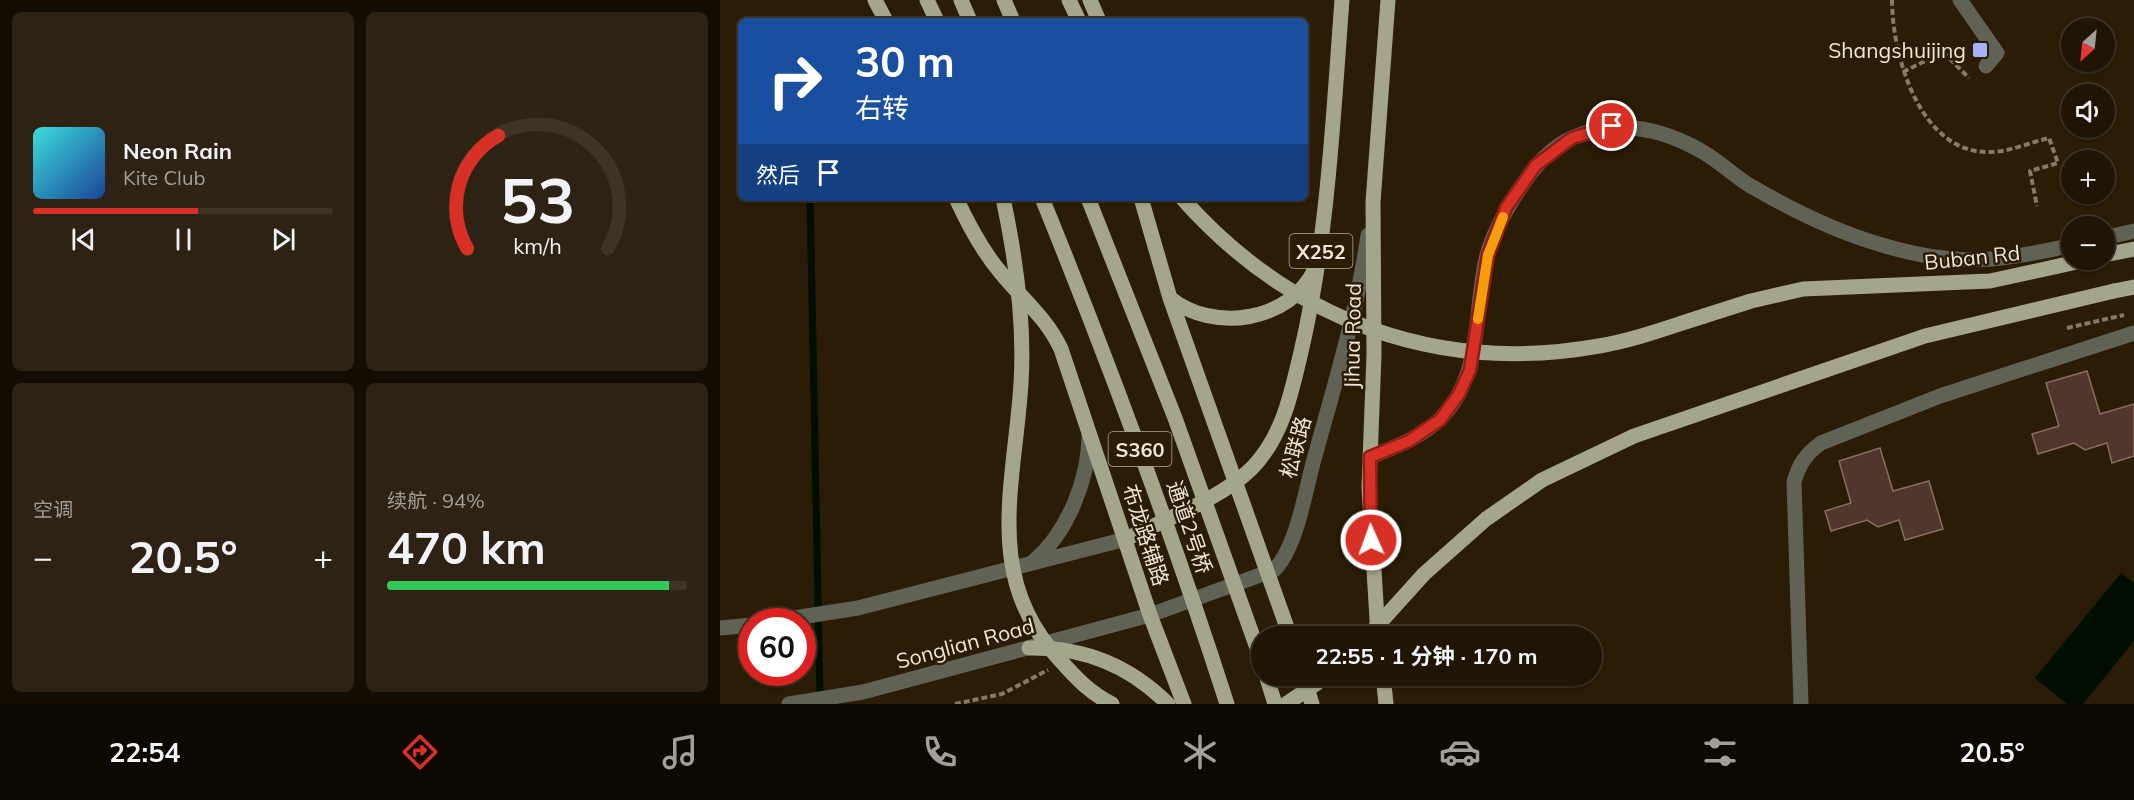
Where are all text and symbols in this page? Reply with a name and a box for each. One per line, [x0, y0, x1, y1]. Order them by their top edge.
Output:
north arrow [2061, 18, 2115, 72]
map controls [2061, 18, 2115, 270]
text: 30 m [855, 35, 955, 88]
place label: Shangshuijing [1828, 37, 1966, 63]
marker: Shangshuijing [1971, 41, 1989, 59]
icon: right [756, 42, 834, 120]
button: sound [2061, 84, 2115, 138]
text: 右转 [855, 91, 909, 125]
pin [1586, 100, 1637, 151]
icon: arrive [1595, 109, 1628, 142]
text: Neon Rain [123, 137, 232, 165]
button: + [2061, 150, 2115, 204]
icon: arrive [812, 156, 845, 189]
text: 53 [500, 160, 574, 239]
text: 然后 [756, 161, 800, 189]
text: Kite Club [123, 165, 205, 190]
button: − [2061, 216, 2115, 270]
icon: previous [67, 223, 100, 256]
icon: pause [167, 223, 200, 256]
icon: next [267, 223, 300, 256]
text: km/h [513, 232, 561, 259]
road number: X252 [1290, 234, 1352, 268]
street label: Buban Rd [1923, 239, 2021, 275]
street label: Jihua Road [1338, 283, 1366, 389]
street label: 松联路 [1274, 413, 1316, 481]
road number: S360 [1108, 432, 1172, 466]
street label: 通道2号桥 [1162, 477, 1218, 577]
street label: 布龙路辅路 [1117, 481, 1175, 589]
text: 续航 · 94% [387, 488, 485, 513]
text: 空调 [33, 497, 73, 522]
position arrow [1339, 508, 1403, 572]
text: 470 km [387, 519, 546, 575]
text: 20.5° [128, 528, 238, 584]
text: − [33, 536, 53, 577]
text: + [313, 536, 333, 577]
speed limit sign: 60 [738, 608, 816, 686]
street label: Songlian Road [893, 612, 1037, 674]
text: 22:55 · 1 分钟 · 170 m [1315, 642, 1538, 670]
icon: directions [399, 731, 441, 773]
icon: music [659, 731, 701, 773]
icon: phone [919, 731, 961, 773]
icon: climate [1179, 731, 1221, 773]
icon: car [1439, 731, 1481, 773]
icon: filters [1699, 731, 1741, 773]
text: 22:54 [109, 735, 181, 769]
text: 20.5° [1959, 735, 2025, 769]

